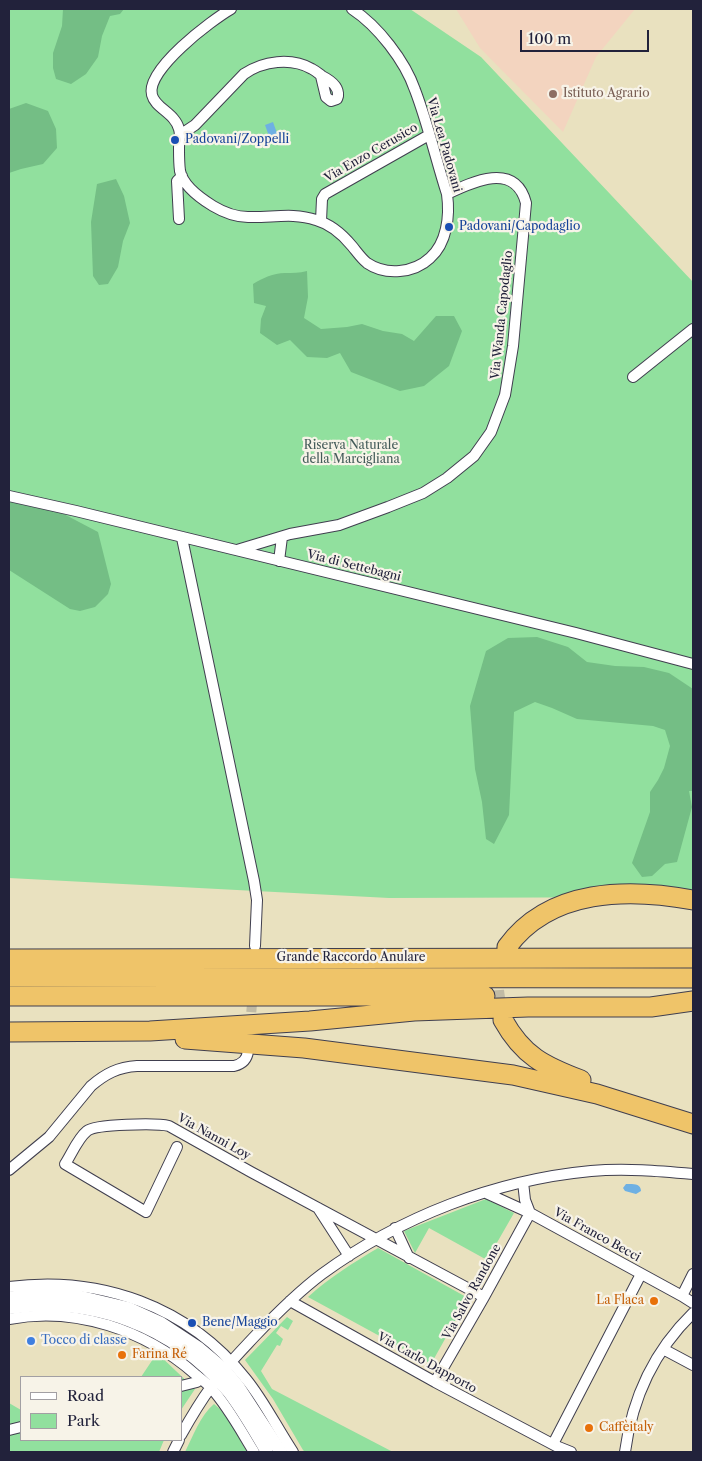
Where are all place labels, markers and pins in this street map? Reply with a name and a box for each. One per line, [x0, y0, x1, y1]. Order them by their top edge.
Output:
place label: Istituto Agrario [563, 87, 649, 101]
marker: Istituto Agrario [547, 88, 559, 100]
place label: Padovani/Zoppelli [185, 133, 289, 147]
marker: Padovani/Zoppelli [169, 134, 181, 146]
place label: Padovani/Capodaglio [459, 220, 580, 234]
marker: Padovani/Capodaglio [443, 221, 455, 233]
place label: La Flaca [596, 1294, 644, 1308]
marker: La Flaca [648, 1295, 660, 1307]
place label: Bene/Maggio [202, 1316, 278, 1330]
marker: Bene/Maggio [186, 1317, 198, 1329]
place label: Tocco di classe [41, 1334, 127, 1348]
marker: Tocco di classe [25, 1335, 37, 1347]
place label: Farina Ré [132, 1348, 187, 1362]
marker: Farina Ré [116, 1349, 128, 1361]
place label: Caffèitaly [599, 1421, 654, 1435]
marker: Caffèitaly [583, 1422, 595, 1434]

